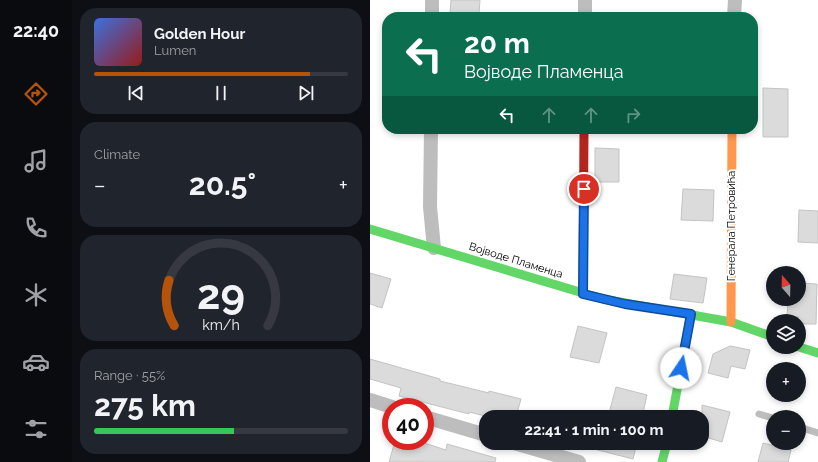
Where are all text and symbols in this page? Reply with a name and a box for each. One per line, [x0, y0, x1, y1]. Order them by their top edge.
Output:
text: 22:40 [13, 20, 59, 41]
text: Golden Hour [154, 25, 245, 43]
text: 20 m [464, 27, 530, 60]
icon: left [398, 28, 450, 80]
text: Lumen [154, 43, 196, 58]
text: Војводе Пламенца [464, 61, 624, 82]
icon: directions [22, 80, 50, 108]
icon: previous [125, 82, 147, 104]
icon: pause [210, 82, 232, 104]
icon: next [295, 82, 317, 104]
icon: left [496, 104, 518, 126]
icon: ahead [538, 104, 560, 126]
icon: ahead [580, 104, 602, 126]
icon: right [622, 104, 644, 126]
icon: music [22, 147, 50, 175]
text: Climate [94, 147, 140, 162]
text: 20.5° [189, 167, 256, 202]
street label: Генерала Петровића [725, 171, 738, 281]
text: − [94, 172, 106, 198]
text: + [339, 172, 348, 198]
pin [567, 172, 601, 206]
icon: arrive [573, 178, 595, 200]
icon: phone [22, 214, 50, 242]
street label: Војводе Пламенца [467, 240, 564, 281]
north arrow [766, 266, 806, 306]
map controls [766, 266, 806, 450]
text: 29 [197, 270, 245, 319]
icon: climate [22, 281, 50, 309]
button: layers [766, 314, 806, 354]
text: km/h [202, 316, 240, 332]
position arrow [660, 347, 702, 389]
icon: car [22, 348, 50, 376]
button: + [766, 362, 806, 402]
text: Range · 55% [94, 368, 165, 383]
text: 275 km [94, 388, 196, 423]
speed limit sign: 40 [382, 398, 434, 450]
button: − [766, 410, 806, 450]
icon: filters [22, 415, 50, 443]
text: 22:41 · 1 min · 100 m [524, 421, 664, 439]

